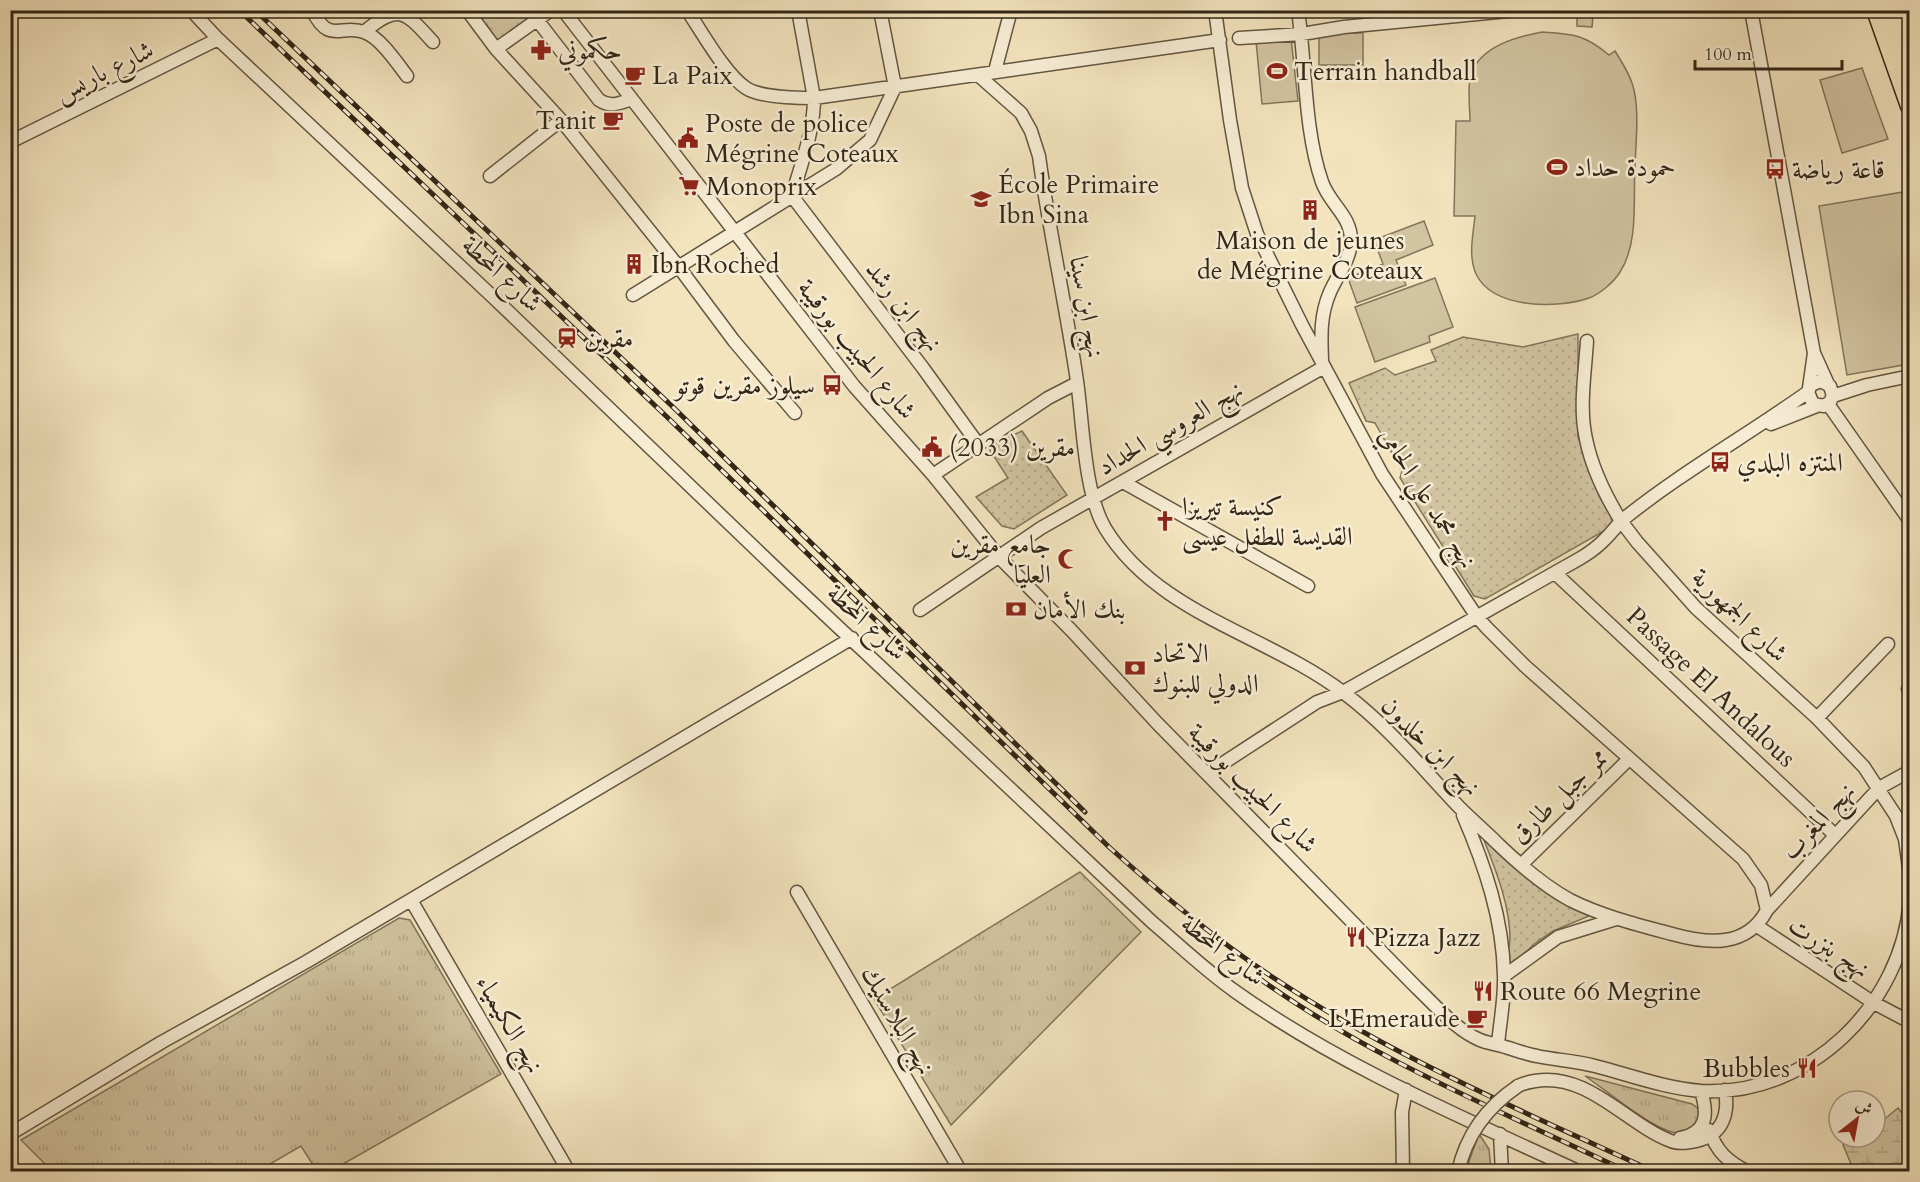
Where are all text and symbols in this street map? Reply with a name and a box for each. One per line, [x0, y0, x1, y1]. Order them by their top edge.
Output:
street label: شارع باريس [49, 32, 161, 114]
place label: حكموني [558, 33, 622, 72]
scale bar [1695, 33, 1842, 71]
pharmacy icon: حكموني [529, 38, 553, 62]
text: 100 m [1704, 42, 1752, 67]
place label: Terrain handball [1294, 54, 1477, 89]
place label: La Paix [652, 58, 733, 93]
sports icon: Terrain handball [1265, 59, 1289, 83]
cafe icon: La Paix [623, 63, 647, 87]
place label: Tanit [535, 103, 596, 138]
place label: Poste de police Mégrine Coteaux [705, 106, 899, 171]
cafe icon: Tanit [601, 108, 625, 132]
public building icon: Poste de police Mégrine Coteaux [676, 126, 700, 150]
place label: حمودة حداد [1574, 150, 1676, 185]
place label: قاعة رياضة [1792, 152, 1885, 187]
sports icon: حمودة حداد [1545, 155, 1569, 179]
bus stop icon: قاعة رياضة [1763, 157, 1787, 181]
place label: École Primaire Ibn Sina [998, 167, 1159, 232]
place label: Monoprix [706, 169, 817, 204]
supermarket icon: Monoprix [677, 174, 701, 198]
school or university icon: École Primaire Ibn Sina [969, 187, 993, 211]
building icon: Maison de jeunes de Mégrine Coteaux [1298, 198, 1322, 222]
place label: Maison de jeunes de Mégrine Coteaux [1197, 223, 1423, 288]
street label: شارع المحطة [451, 228, 550, 323]
place label: Ibn Roched [651, 247, 780, 282]
building icon: Ibn Roched [622, 252, 646, 276]
street label: نهج ابن رشد [853, 253, 951, 363]
street label: نهج ابن سينا [1055, 253, 1113, 362]
street label: شارع الحبيب بورقيبة [786, 271, 925, 429]
place label: مقرين [584, 321, 633, 356]
station icon: مقرين [555, 326, 579, 350]
place label: سيلوز مقرين قوتو [672, 368, 815, 403]
street label: نهج العروسي الحداد [1091, 372, 1252, 489]
bus stop icon: سيلوز مقرين قوتو [820, 373, 844, 397]
street label: نهج محمد علي الحامي [1365, 421, 1485, 579]
place label: مقرين (2033) [949, 430, 1075, 465]
public building icon: مقرين (2033) [920, 435, 944, 459]
place label: المنتزه البلدي [1737, 445, 1843, 483]
bus stop icon: المنتزه البلدي [1708, 450, 1732, 474]
place label: كنيسة تيريزا القديسة للطفل عيسى [1182, 489, 1353, 555]
church icon: كنيسة تيريزا القديسة للطفل عيسى [1153, 509, 1177, 533]
place label: جامع مقرين العليا [950, 527, 1051, 592]
mosque icon: جامع مقرين العليا [1056, 547, 1080, 571]
street label: شارع الجمهورية [1681, 560, 1796, 673]
street label: شارع المحطة [816, 576, 915, 671]
place label: بنك الأمان [1033, 591, 1125, 627]
bank icon: بنك الأمان [1004, 597, 1028, 621]
street label: Passage El Andalous [1619, 599, 1803, 775]
place label: الاتحاد الدولي للبنوك [1152, 636, 1259, 705]
bank icon: الاتحاد الدولي للبنوك [1123, 656, 1147, 680]
street label: نهج ابن خلدون [1369, 688, 1489, 808]
street label: شارع الحبيب بورقيبة [1177, 715, 1326, 864]
street label: ممر جبل طارق [1502, 740, 1616, 852]
street label: نهج المغرب [1773, 774, 1868, 872]
street label: شارع المحطة [1171, 906, 1273, 997]
street label: نهج بنزرت [1778, 908, 1877, 992]
place label: Pizza Jazz [1373, 920, 1481, 955]
restaurant icon: Pizza Jazz [1344, 925, 1368, 949]
street label: نهج البلاستيك [847, 959, 943, 1084]
street label: نهج الكيمياء [463, 968, 552, 1083]
place label: Route 66 Megrine [1500, 974, 1701, 1009]
restaurant icon: Route 66 Megrine [1471, 979, 1495, 1003]
place label: L'Emeraude [1328, 1001, 1460, 1036]
cafe icon: L'Emeraude [1465, 1006, 1489, 1030]
place label: Bubbles [1703, 1051, 1790, 1086]
restaurant icon: Bubbles [1795, 1056, 1819, 1080]
north arrow [1827, 1089, 1887, 1149]
text: ش [1852, 1093, 1877, 1121]

